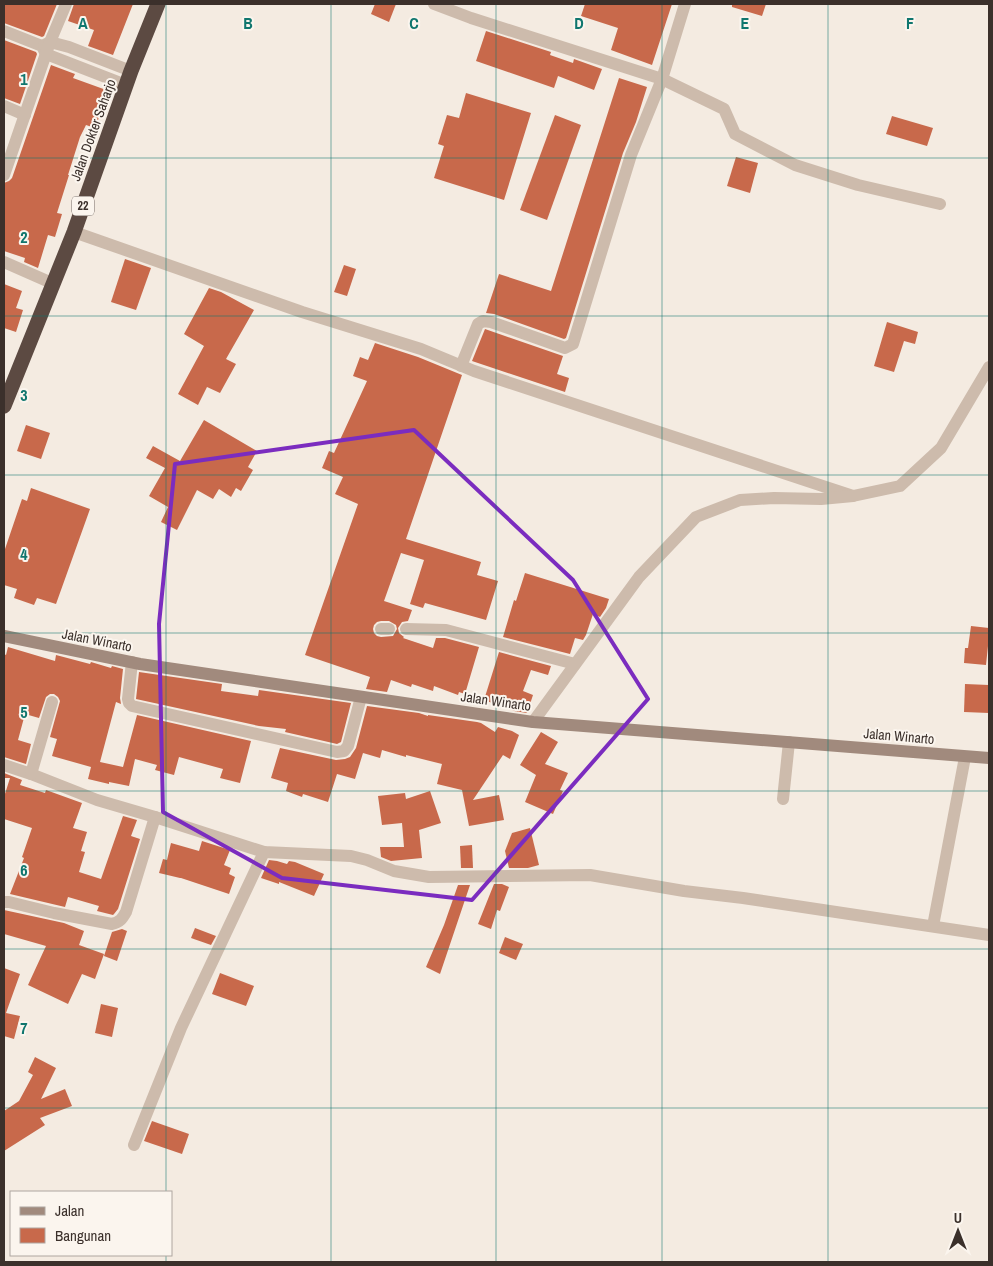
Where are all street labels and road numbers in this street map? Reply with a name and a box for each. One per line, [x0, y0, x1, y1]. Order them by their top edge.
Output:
street label: Jalan Dokter Saharjo [66, 77, 120, 183]
road number: 22 [72, 197, 94, 216]
street label: Jalan Winarto [61, 624, 133, 656]
street label: Jalan Winarto [460, 687, 532, 715]
street label: Jalan Winarto [863, 724, 935, 748]

